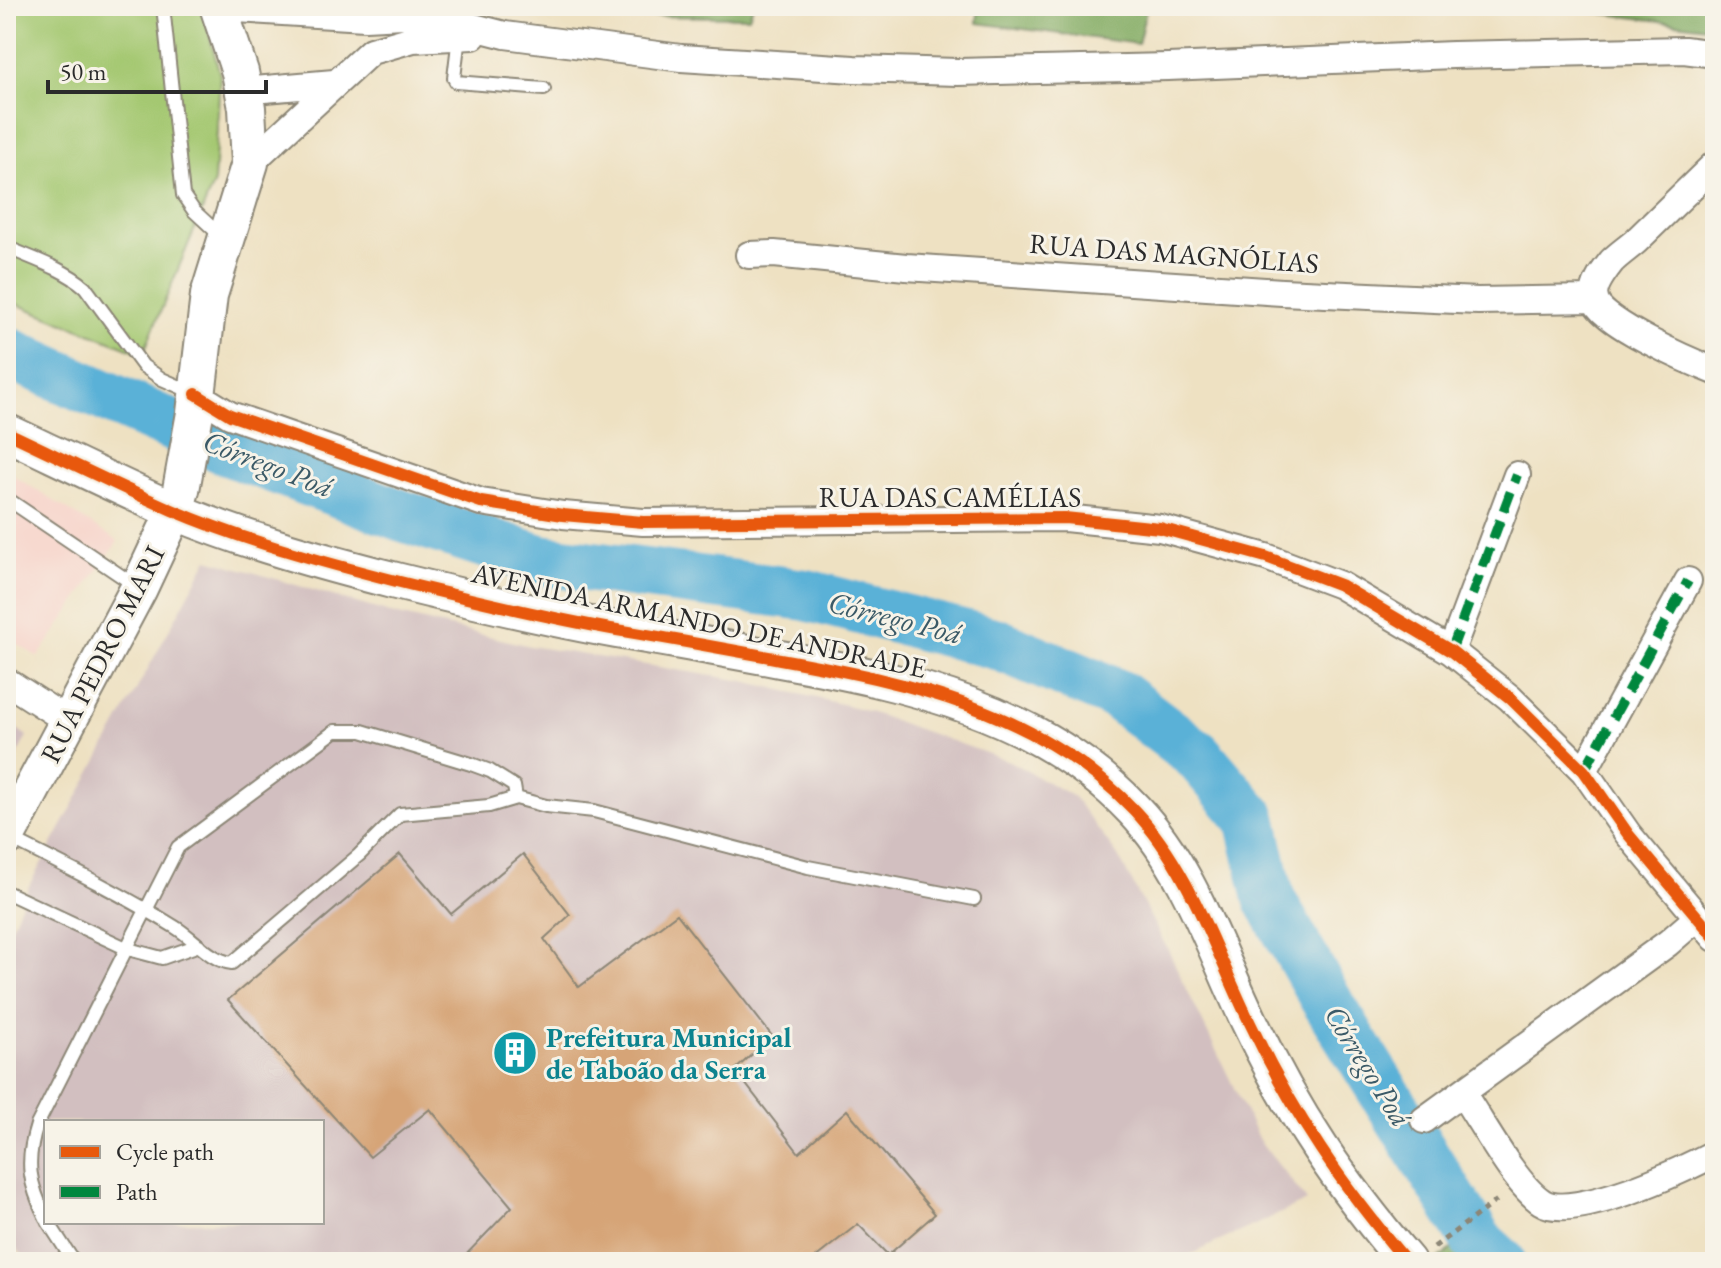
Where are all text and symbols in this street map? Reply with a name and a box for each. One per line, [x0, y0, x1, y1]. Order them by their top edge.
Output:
scale bar [48, 44, 266, 94]
text: 50 m [60, 56, 107, 87]
street label: RUA DAS MAGNÓLIAS [1028, 225, 1320, 281]
water label: Córrego Poá [198, 421, 339, 506]
street label: RUA DAS CAMÉLIAS [819, 479, 1081, 515]
street label: RUA PEDRO MARI [32, 539, 173, 769]
street label: AVENIDA ARMANDO DE ANDRADE [467, 554, 930, 686]
water label: Córrego Poá [824, 582, 966, 653]
water label: Córrego Poá [1316, 998, 1421, 1134]
place label: Prefeitura Municipal de Taboão da Serra [546, 1019, 792, 1087]
building icon: Prefeitura Municipal de Taboão da Serra [491, 1029, 539, 1077]
legend [44, 1120, 324, 1224]
text: Cycle path [116, 1136, 214, 1167]
text: Path [116, 1176, 158, 1207]

